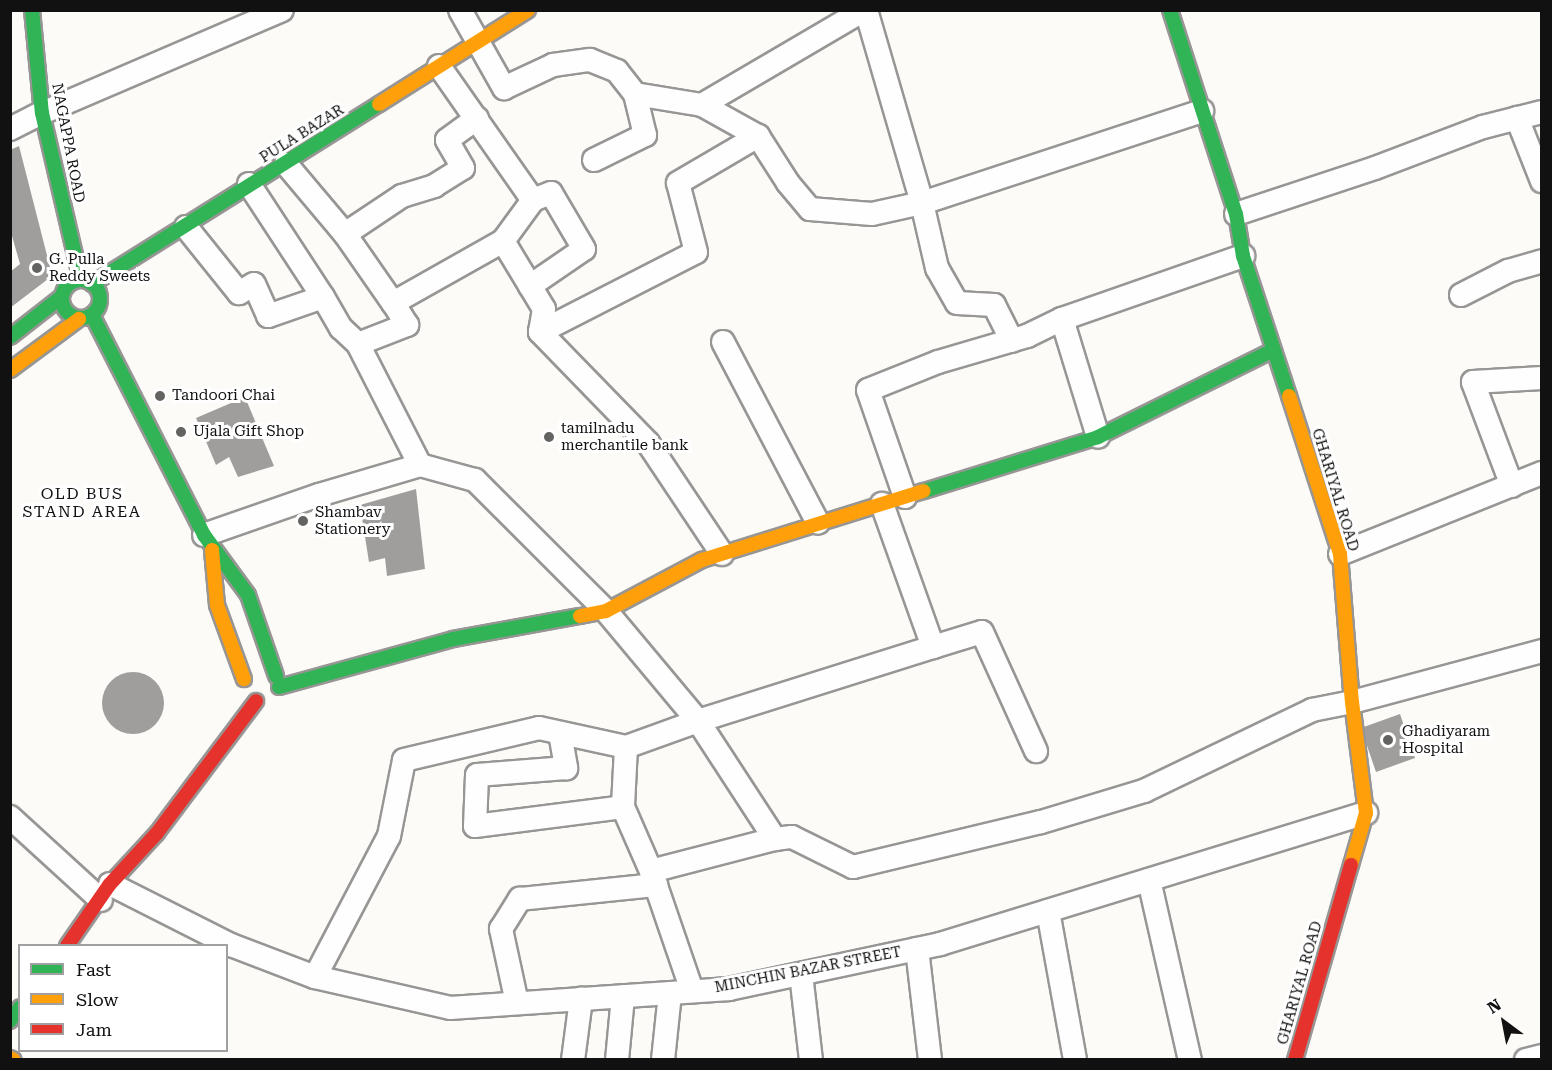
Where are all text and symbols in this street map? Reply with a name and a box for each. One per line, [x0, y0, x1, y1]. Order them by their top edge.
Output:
street label: NAGAPPA ROAD [48, 82, 88, 204]
street label: PULA BAZAR [257, 101, 347, 167]
place label: G. Pulla Reddy Sweets [49, 250, 150, 285]
marker: G. Pulla Reddy Sweets [30, 261, 44, 275]
place label: Tandoori Chai [172, 387, 275, 405]
marker: Tandoori Chai [153, 389, 167, 403]
place label: tamilnadu merchantile bank [561, 419, 688, 454]
place label: Ujala Gift Shop [193, 423, 304, 441]
marker: Ujala Gift Shop [174, 425, 188, 439]
street label: GHARIYAL ROAD [1308, 426, 1362, 554]
marker: tamilnadu merchantile bank [542, 430, 556, 444]
district label: OLD BUS STAND AREA [22, 484, 142, 522]
place label: Shambav Stationery [315, 503, 391, 538]
marker: Shambav Stationery [296, 514, 310, 528]
place label: Ghadiyaram Hospital [1402, 722, 1490, 757]
marker: Ghadiyaram Hospital [1379, 731, 1397, 749]
street label: GHARIYAL ROAD [1274, 919, 1326, 1047]
street label: MINCHIN BAZAR STREET [713, 943, 903, 997]
legend [18, 944, 228, 1052]
text: Fast [76, 959, 111, 980]
text: Slow [76, 989, 118, 1010]
north arrow [1474, 992, 1534, 1052]
text: N [1484, 995, 1504, 1018]
text: Jam [76, 1019, 112, 1040]

